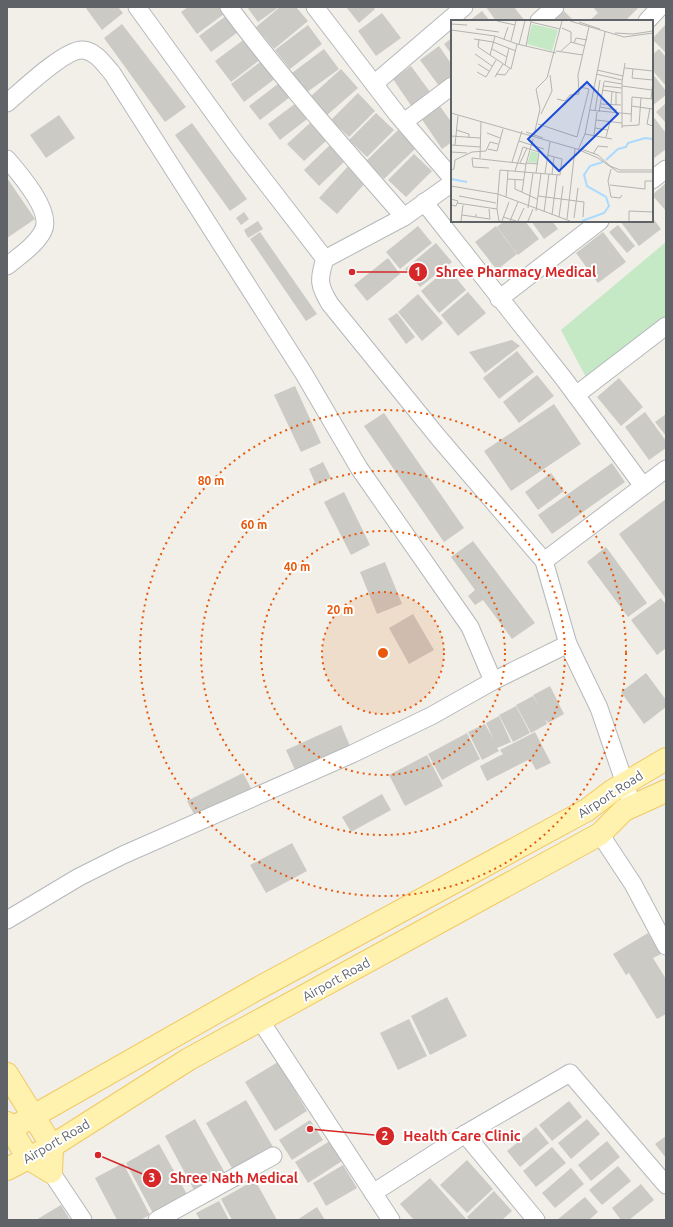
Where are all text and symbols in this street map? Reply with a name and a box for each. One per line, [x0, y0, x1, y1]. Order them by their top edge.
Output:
inset map [451, 20, 653, 222]
callout: Shree Pharmacy Medical [408, 259, 604, 285]
text: Shree Pharmacy Medical [436, 264, 596, 280]
text: 1 [415, 265, 421, 278]
text: 80 m [198, 474, 224, 487]
text: 60 m [241, 518, 267, 531]
text: 40 m [284, 560, 310, 573]
text: 20 m [327, 603, 353, 616]
centre of rings [376, 646, 390, 660]
street label: Airport Road [575, 768, 645, 820]
street label: Airport Road [300, 955, 372, 1003]
street label: Airport Road [20, 1116, 92, 1166]
callout: Health Care Clinic [375, 1123, 528, 1149]
text: Health Care Clinic [403, 1128, 521, 1144]
text: 2 [382, 1129, 389, 1142]
callout: Shree Nath Medical [142, 1165, 306, 1191]
text: Shree Nath Medical [170, 1170, 298, 1186]
text: 3 [149, 1171, 155, 1184]

